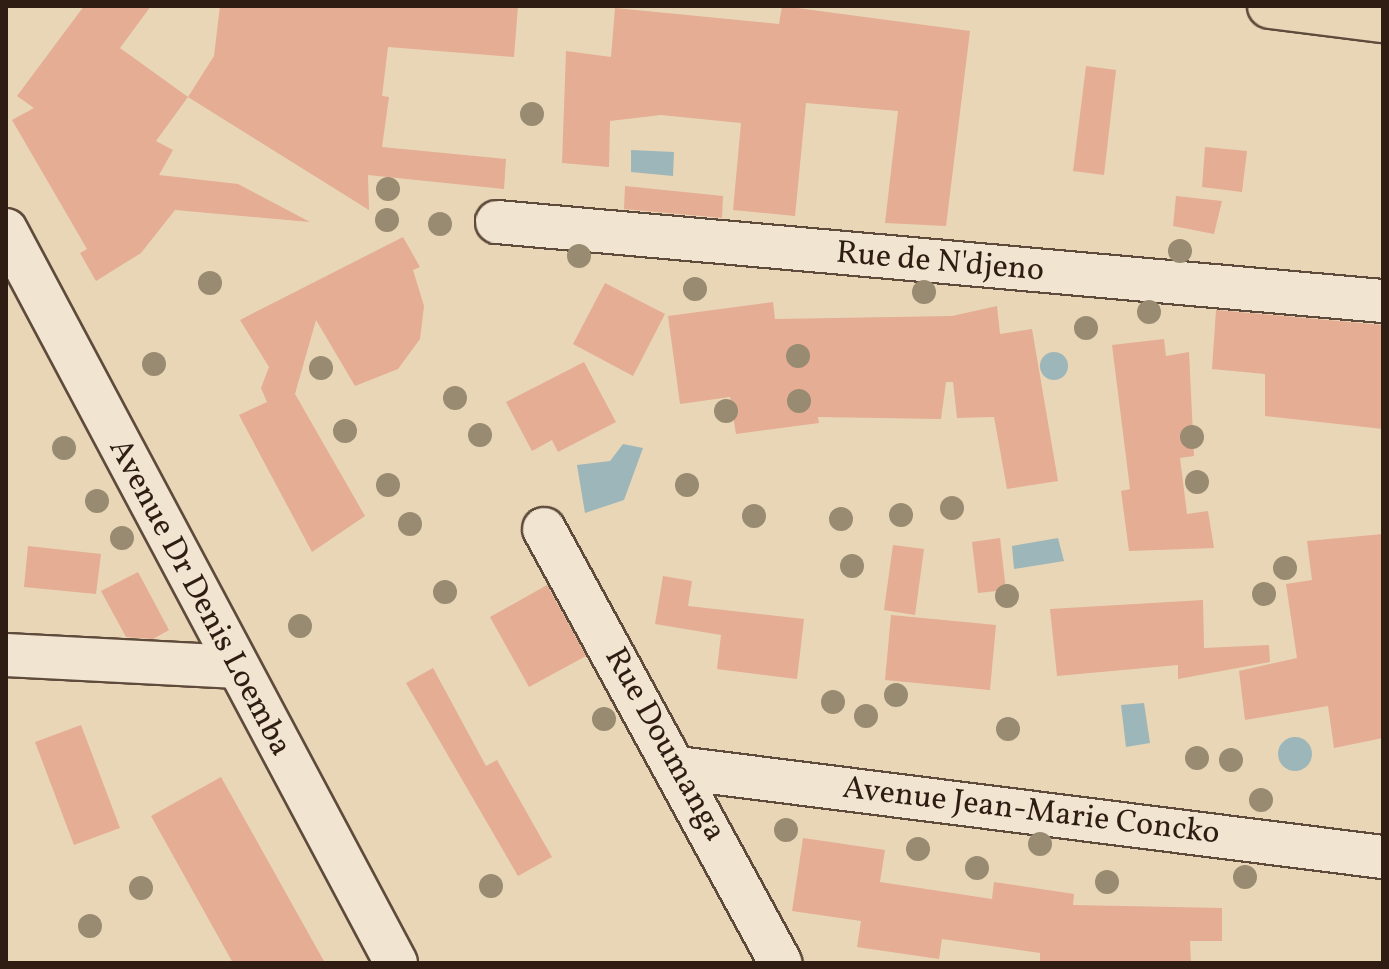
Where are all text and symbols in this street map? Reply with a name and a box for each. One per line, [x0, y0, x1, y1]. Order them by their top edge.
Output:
street label: Rue de N'djeno [835, 235, 1045, 291]
street label: Avenue Dr Denis Loemba [99, 433, 299, 763]
street label: Rue Doumanga [595, 641, 733, 849]
street label: Avenue Jean-Marie Concko [840, 770, 1222, 854]

